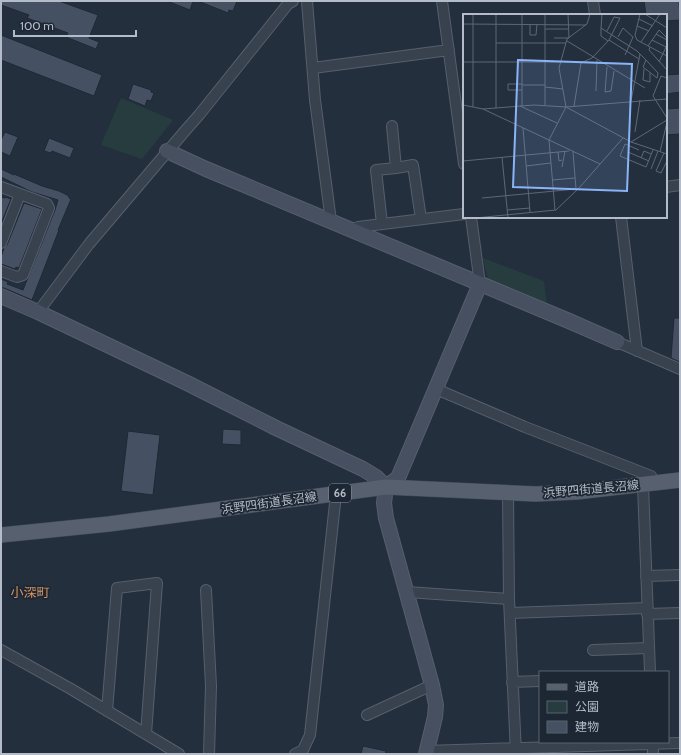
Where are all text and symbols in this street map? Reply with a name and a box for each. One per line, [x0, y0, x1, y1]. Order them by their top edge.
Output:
scale bar [14, 12, 136, 38]
inset map [463, 14, 667, 218]
text: 100 m [20, 18, 54, 33]
street label: 浜野四街道長沼線 [542, 477, 639, 500]
road number: 66 [329, 484, 351, 502]
street label: 浜野四街道長沼線 [220, 488, 318, 517]
district label: 小深町 [10, 584, 50, 600]
legend [539, 671, 669, 743]
text: 道路 [575, 679, 599, 694]
text: 公園 [575, 699, 599, 714]
text: 建物 [575, 719, 599, 734]

